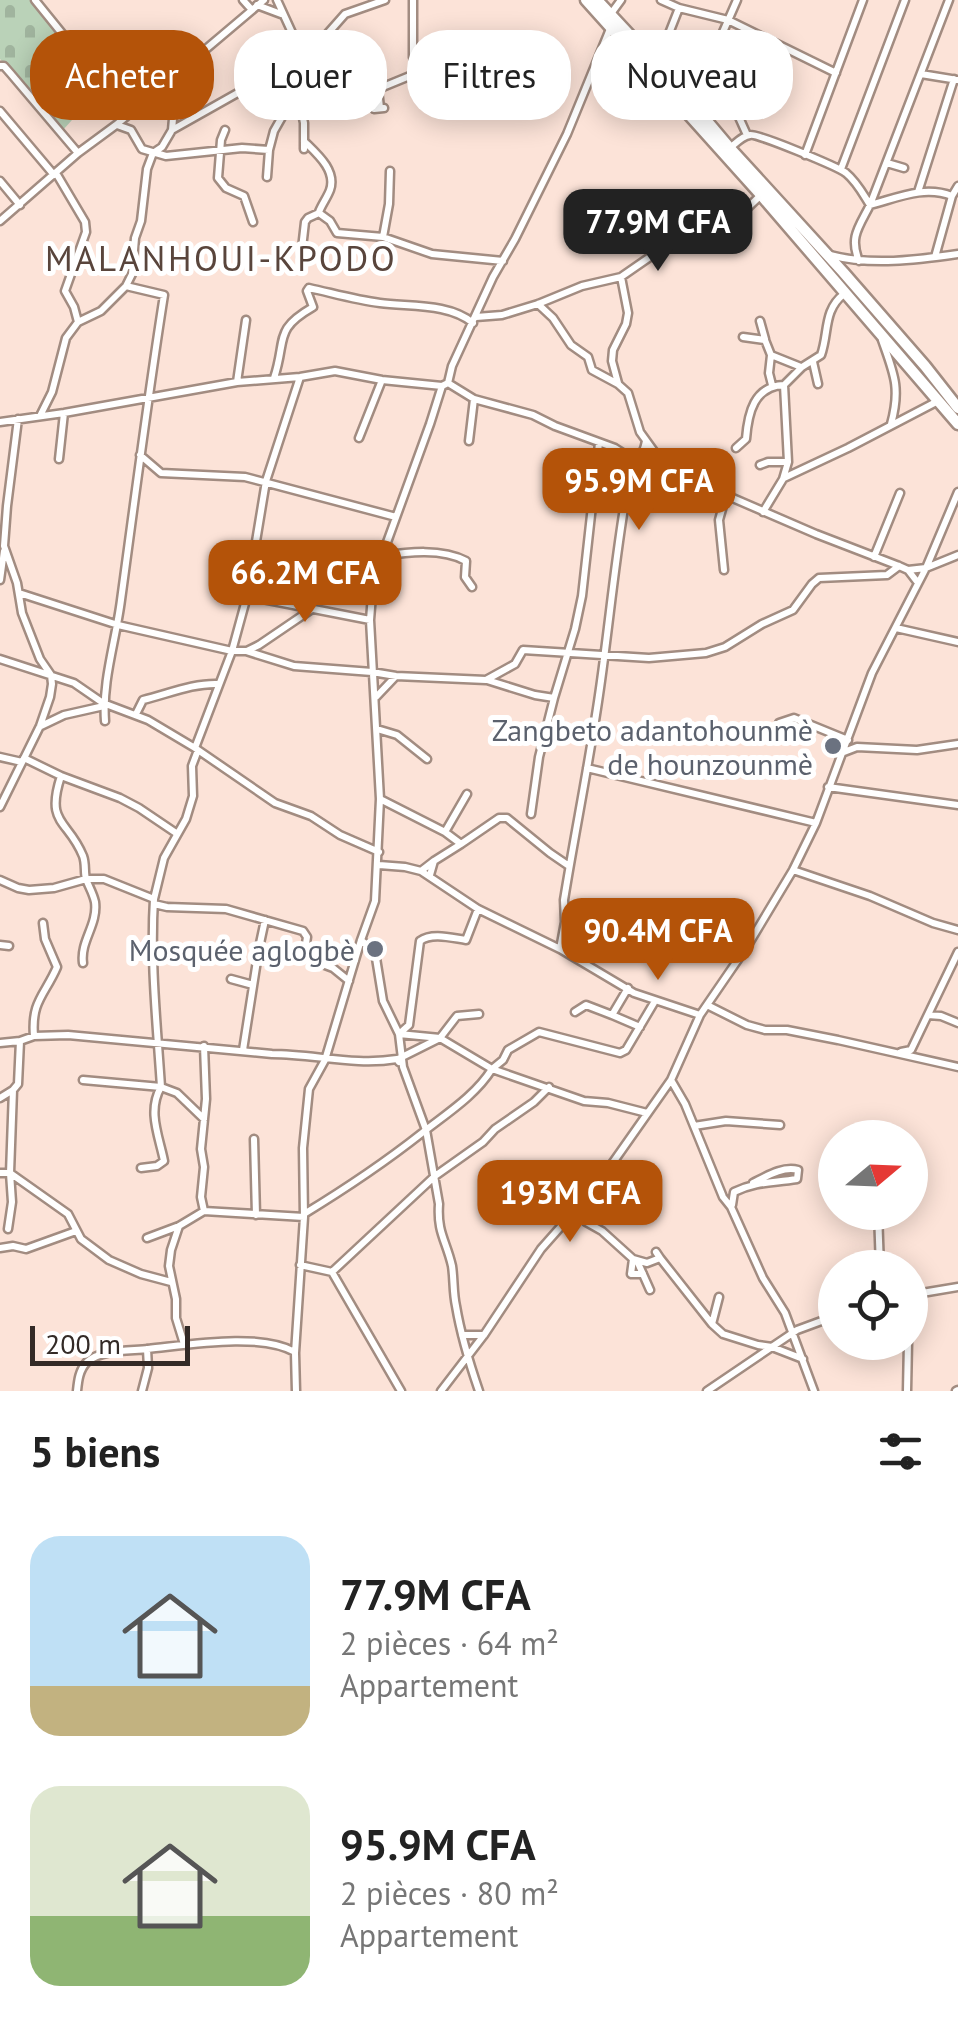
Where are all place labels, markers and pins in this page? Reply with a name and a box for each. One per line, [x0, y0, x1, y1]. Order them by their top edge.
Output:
pin: 77.9M CFA [544, 189, 772, 274]
pin: 95.9M CFA [525, 448, 753, 533]
pin: 66.2M CFA [191, 540, 419, 625]
place label: Zangbeto adantohounmè de hounzounmè [492, 710, 813, 783]
marker: Zangbeto adantohounmè de hounzounmè [822, 735, 844, 757]
pin: 90.4M CFA [544, 898, 772, 983]
place label: Mosquée aglogbè [129, 930, 355, 969]
marker: Mosquée aglogbè [364, 938, 386, 960]
pin: 193M CFA [467, 1160, 673, 1245]

